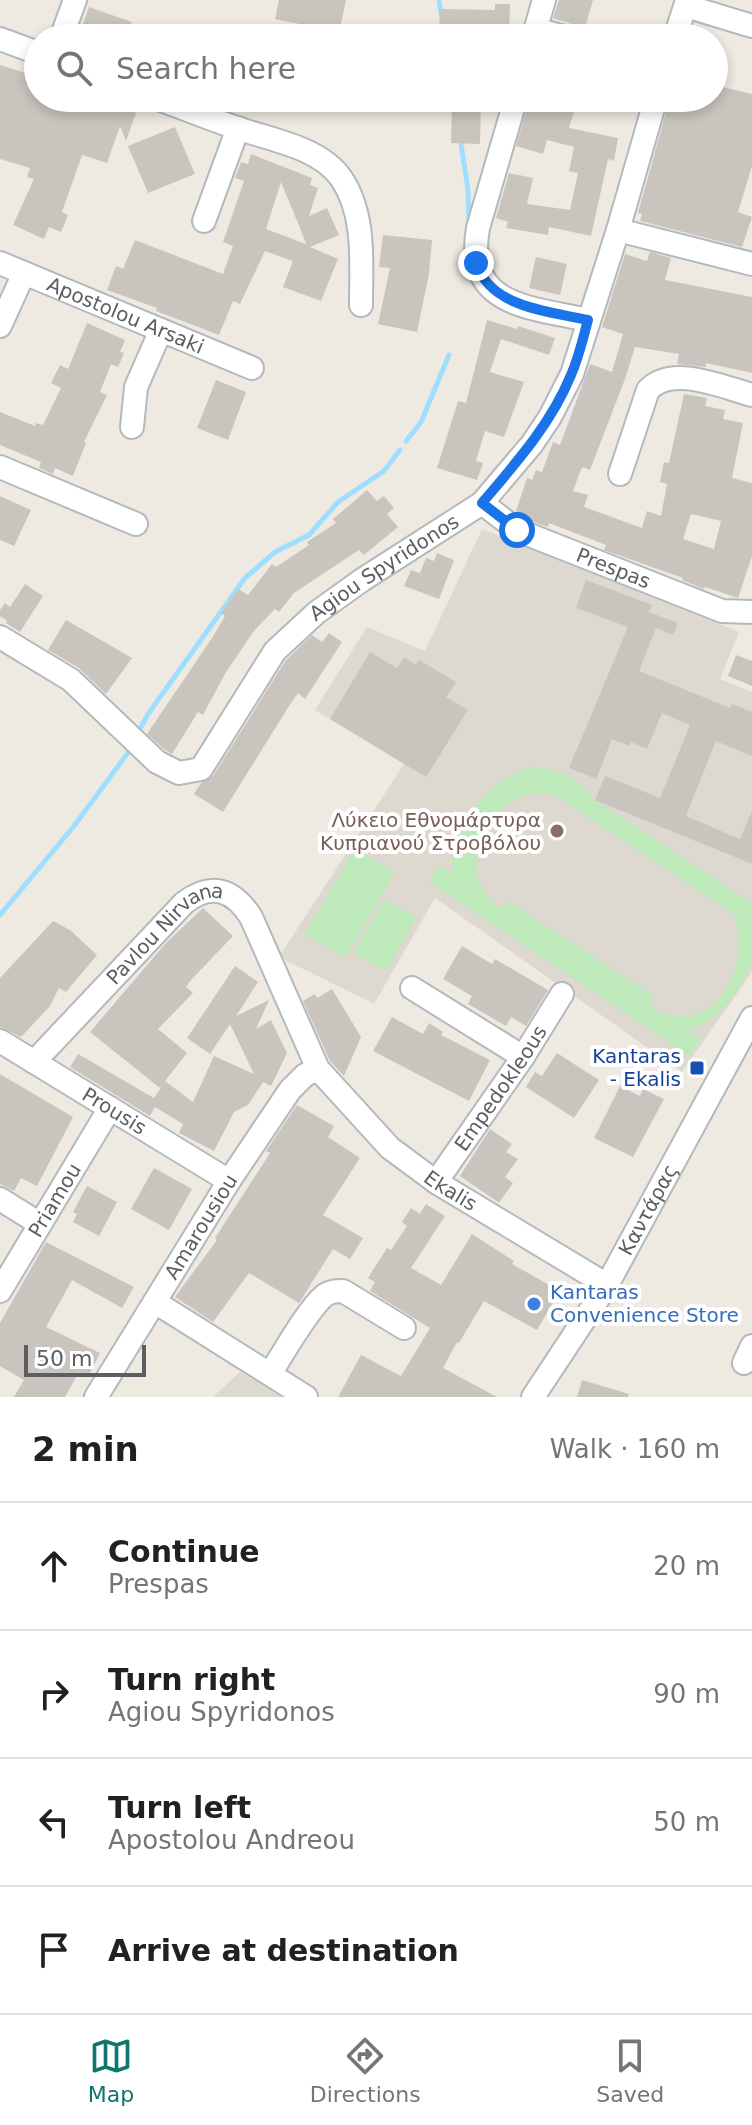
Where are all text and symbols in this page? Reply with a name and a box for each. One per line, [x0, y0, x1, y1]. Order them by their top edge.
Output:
search box [24, 24, 728, 112]
icon: search [52, 46, 96, 90]
text: Search here [116, 51, 296, 86]
route end [458, 245, 494, 281]
street label: Apostolou Arsaki [43, 272, 208, 359]
street label: Agiou Spyridonos [305, 509, 463, 626]
route start [499, 512, 535, 548]
street label: Prespas [573, 543, 654, 594]
place label: Λύκειο Εθνομάρτυρα Κυπριανού Στροβόλου [320, 808, 541, 855]
marker: Λύκειο Εθνομάρτυρα Κυπριανού Στροβόλου [548, 822, 566, 840]
street label: Pavlou Nirvana [101, 878, 225, 989]
street label: Empedokleous [449, 1021, 552, 1156]
place label: Kantaras - Ekalis [592, 1044, 681, 1091]
marker: Kantaras - Ekalis [688, 1059, 706, 1077]
street label: Prousis [78, 1082, 151, 1140]
street label: Priamou [23, 1159, 86, 1242]
street label: Καντάρας [613, 1160, 682, 1259]
street label: Ekalis [419, 1165, 482, 1216]
street label: Amarousiou [159, 1170, 242, 1284]
place label: Kantaras Convenience Store [550, 1280, 739, 1327]
marker: Kantaras Convenience Store [525, 1295, 543, 1313]
scale bar [24, 1341, 146, 1377]
text: 50 m [36, 1346, 92, 1371]
text: 2 min [32, 1429, 139, 1469]
text: Walk · 160 m [550, 1434, 720, 1464]
text: Continue [108, 1534, 260, 1569]
icon: ahead [32, 1544, 76, 1588]
text: 20 m [653, 1551, 720, 1581]
text: Prespas [108, 1569, 209, 1599]
text: Turn right [108, 1662, 275, 1697]
icon: right [32, 1672, 76, 1716]
text: 90 m [653, 1679, 720, 1709]
text: Agiou Spyridonos [108, 1697, 335, 1727]
text: Turn left [108, 1790, 251, 1825]
icon: left [32, 1800, 76, 1844]
text: 50 m [653, 1807, 720, 1837]
text: Apostolou Andreou [108, 1825, 355, 1855]
icon: arrive [32, 1928, 76, 1972]
text: Arrive at destination [108, 1933, 459, 1968]
tab: Map [88, 2034, 134, 2107]
tab: Directions [310, 2034, 421, 2107]
tab: Saved [596, 2034, 664, 2107]

